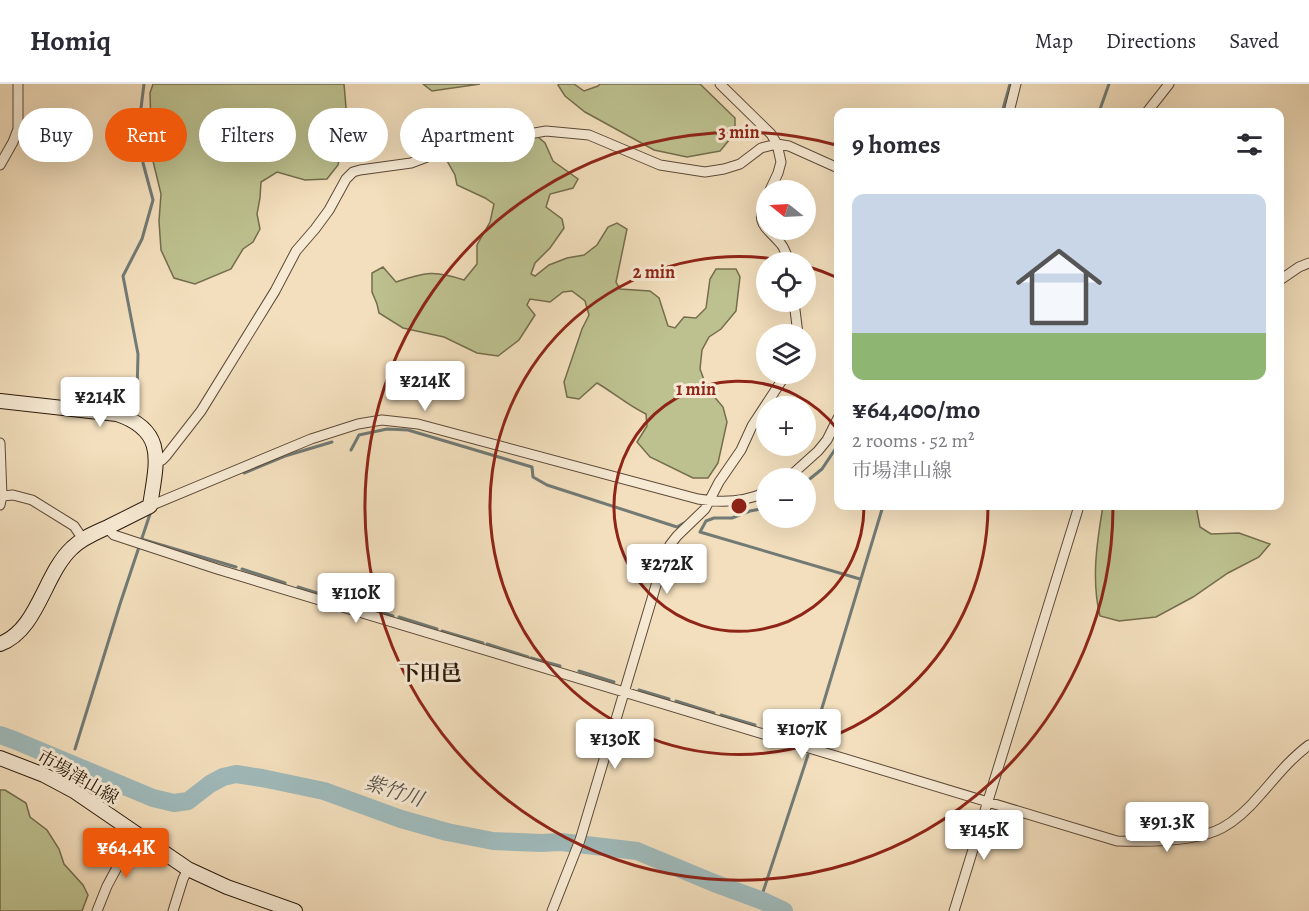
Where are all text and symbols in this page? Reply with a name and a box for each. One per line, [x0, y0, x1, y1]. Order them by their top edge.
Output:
text: Homiq [30, 22, 111, 60]
text: Map [1035, 27, 1073, 55]
text: Directions [1106, 27, 1196, 55]
text: Saved [1229, 27, 1279, 55]
chip: Buy [18, 108, 93, 162]
chip: Rent [105, 108, 187, 162]
chip: Filters [199, 108, 296, 162]
chip: New [308, 108, 388, 162]
chip: Apartment [400, 108, 535, 162]
text: 3 min [718, 120, 760, 144]
text: 9 homes [852, 127, 941, 162]
icon: filters [1233, 128, 1266, 161]
north arrow [756, 180, 816, 240]
map controls [756, 180, 816, 528]
icon: home [1005, 233, 1113, 341]
button: locate [756, 252, 816, 312]
text: 2 min [633, 260, 675, 284]
button: layers [756, 324, 816, 384]
pin: ¥214K [383, 361, 467, 412]
text: ¥214K [400, 367, 450, 394]
pin: ¥214K [58, 377, 142, 428]
text: 1 min [676, 377, 716, 401]
text: ¥214K [75, 383, 125, 410]
text: ¥64,400/mo [852, 392, 980, 427]
button: + [756, 396, 816, 456]
text: 2 rooms · 52 m² [852, 427, 975, 454]
text: 市場津山線 [852, 457, 952, 484]
button: − [756, 468, 816, 528]
centre of rings [729, 496, 749, 516]
pin: ¥272K [625, 544, 709, 595]
text: ¥272K [641, 550, 693, 577]
pin: ¥110K [314, 573, 398, 624]
text: ¥110K [332, 579, 381, 606]
district label: 下田邑 [399, 659, 462, 687]
pin: ¥107K [760, 709, 844, 760]
text: ¥107K [777, 715, 827, 742]
pin: ¥130K [573, 719, 657, 770]
text: ¥130K [590, 725, 640, 752]
street label: 市場津山線 [33, 744, 123, 810]
water label: 紫竹川 [361, 769, 429, 814]
pin: ¥91.3K [1118, 802, 1216, 853]
text: ¥91.3K [1139, 808, 1195, 835]
pin: ¥145K [942, 810, 1026, 861]
text: ¥145K [959, 816, 1009, 843]
pin: ¥64.4K [77, 828, 175, 879]
text: ¥64.4K [97, 834, 155, 861]

